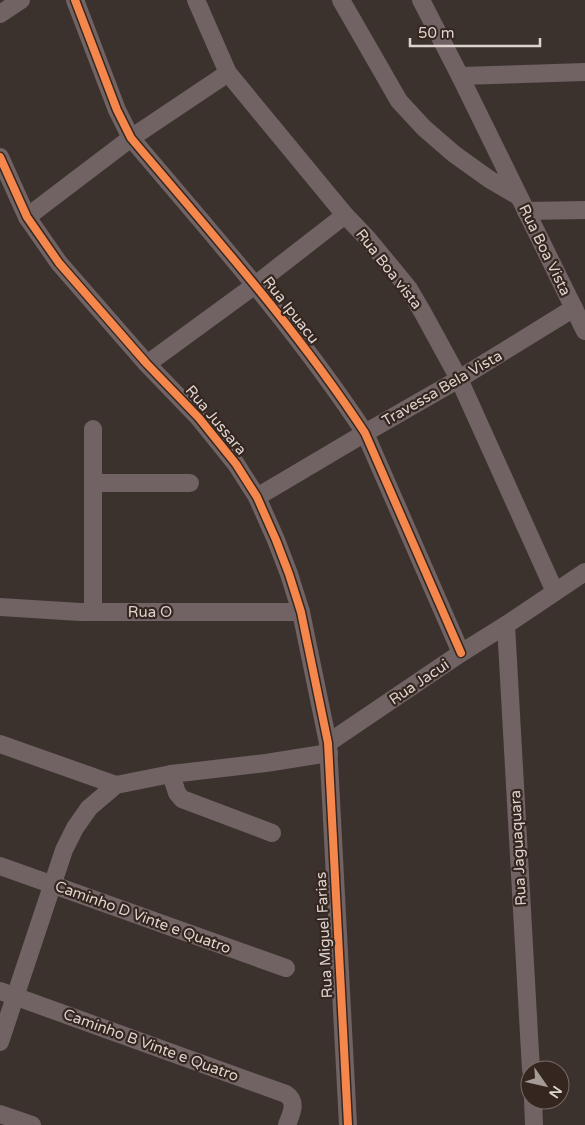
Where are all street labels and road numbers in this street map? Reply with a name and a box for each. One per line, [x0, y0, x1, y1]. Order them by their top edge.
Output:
street label: Rua Boa Vista [515, 201, 575, 299]
street label: Rua Boa vista [352, 225, 426, 313]
street label: Rua Ipuacu [259, 273, 323, 347]
street label: Travessa Bela Vista [379, 346, 505, 430]
street label: Rua Jussara [182, 382, 250, 458]
street label: Rua O [128, 603, 172, 621]
street label: Rua Jacui [386, 655, 452, 709]
street label: Rua Jaguaquara [506, 790, 530, 906]
street label: Rua Miguel Farias [312, 871, 336, 999]
street label: Caminho D Vinte e Quatro [53, 877, 233, 957]
street label: Caminho B Vinte e Quatro [61, 1005, 241, 1085]

